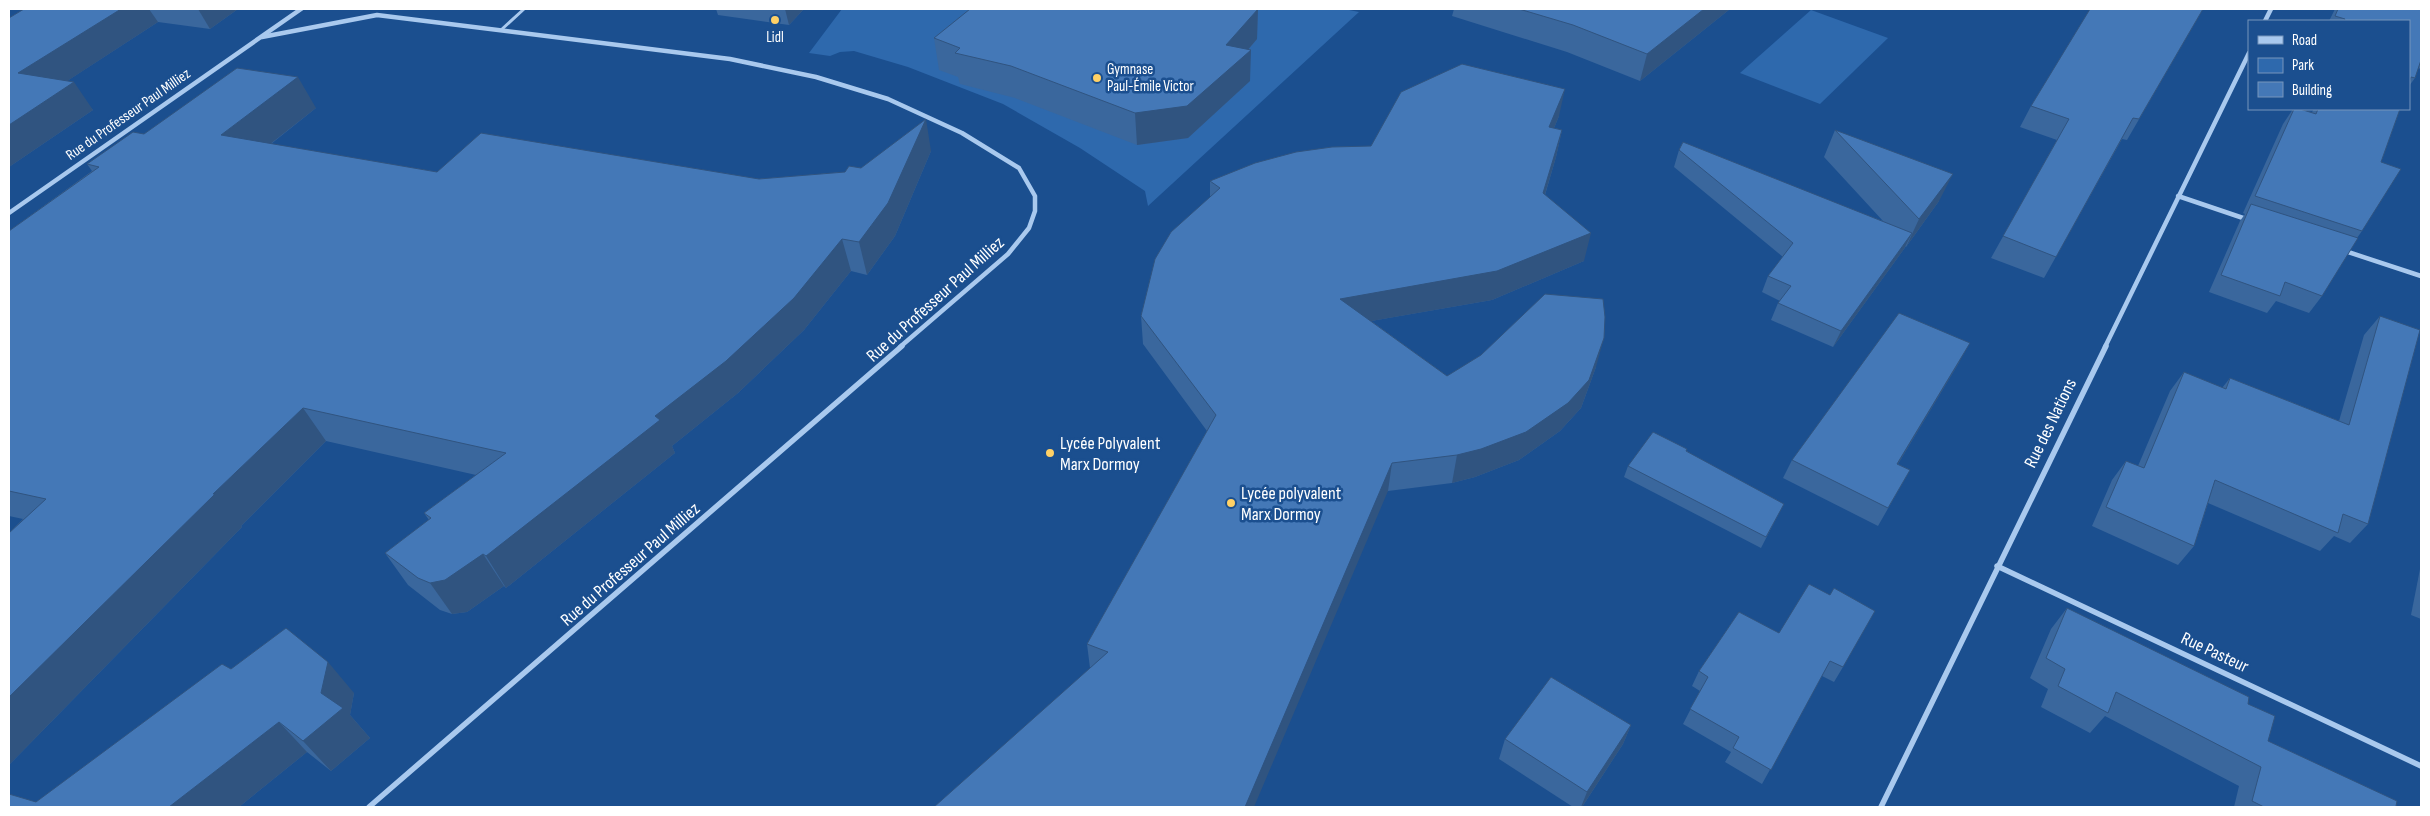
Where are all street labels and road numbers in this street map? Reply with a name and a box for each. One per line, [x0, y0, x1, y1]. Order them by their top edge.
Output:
street label: Rue du Professeur Paul Milliez [62, 64, 195, 165]
street label: Rue du Professeur Paul Milliez [862, 232, 1009, 367]
street label: Rue des Nations [2020, 375, 2081, 471]
street label: Rue du Professeur Paul Milliez [556, 498, 705, 631]
street label: Rue Pasteur [2178, 628, 2252, 677]

